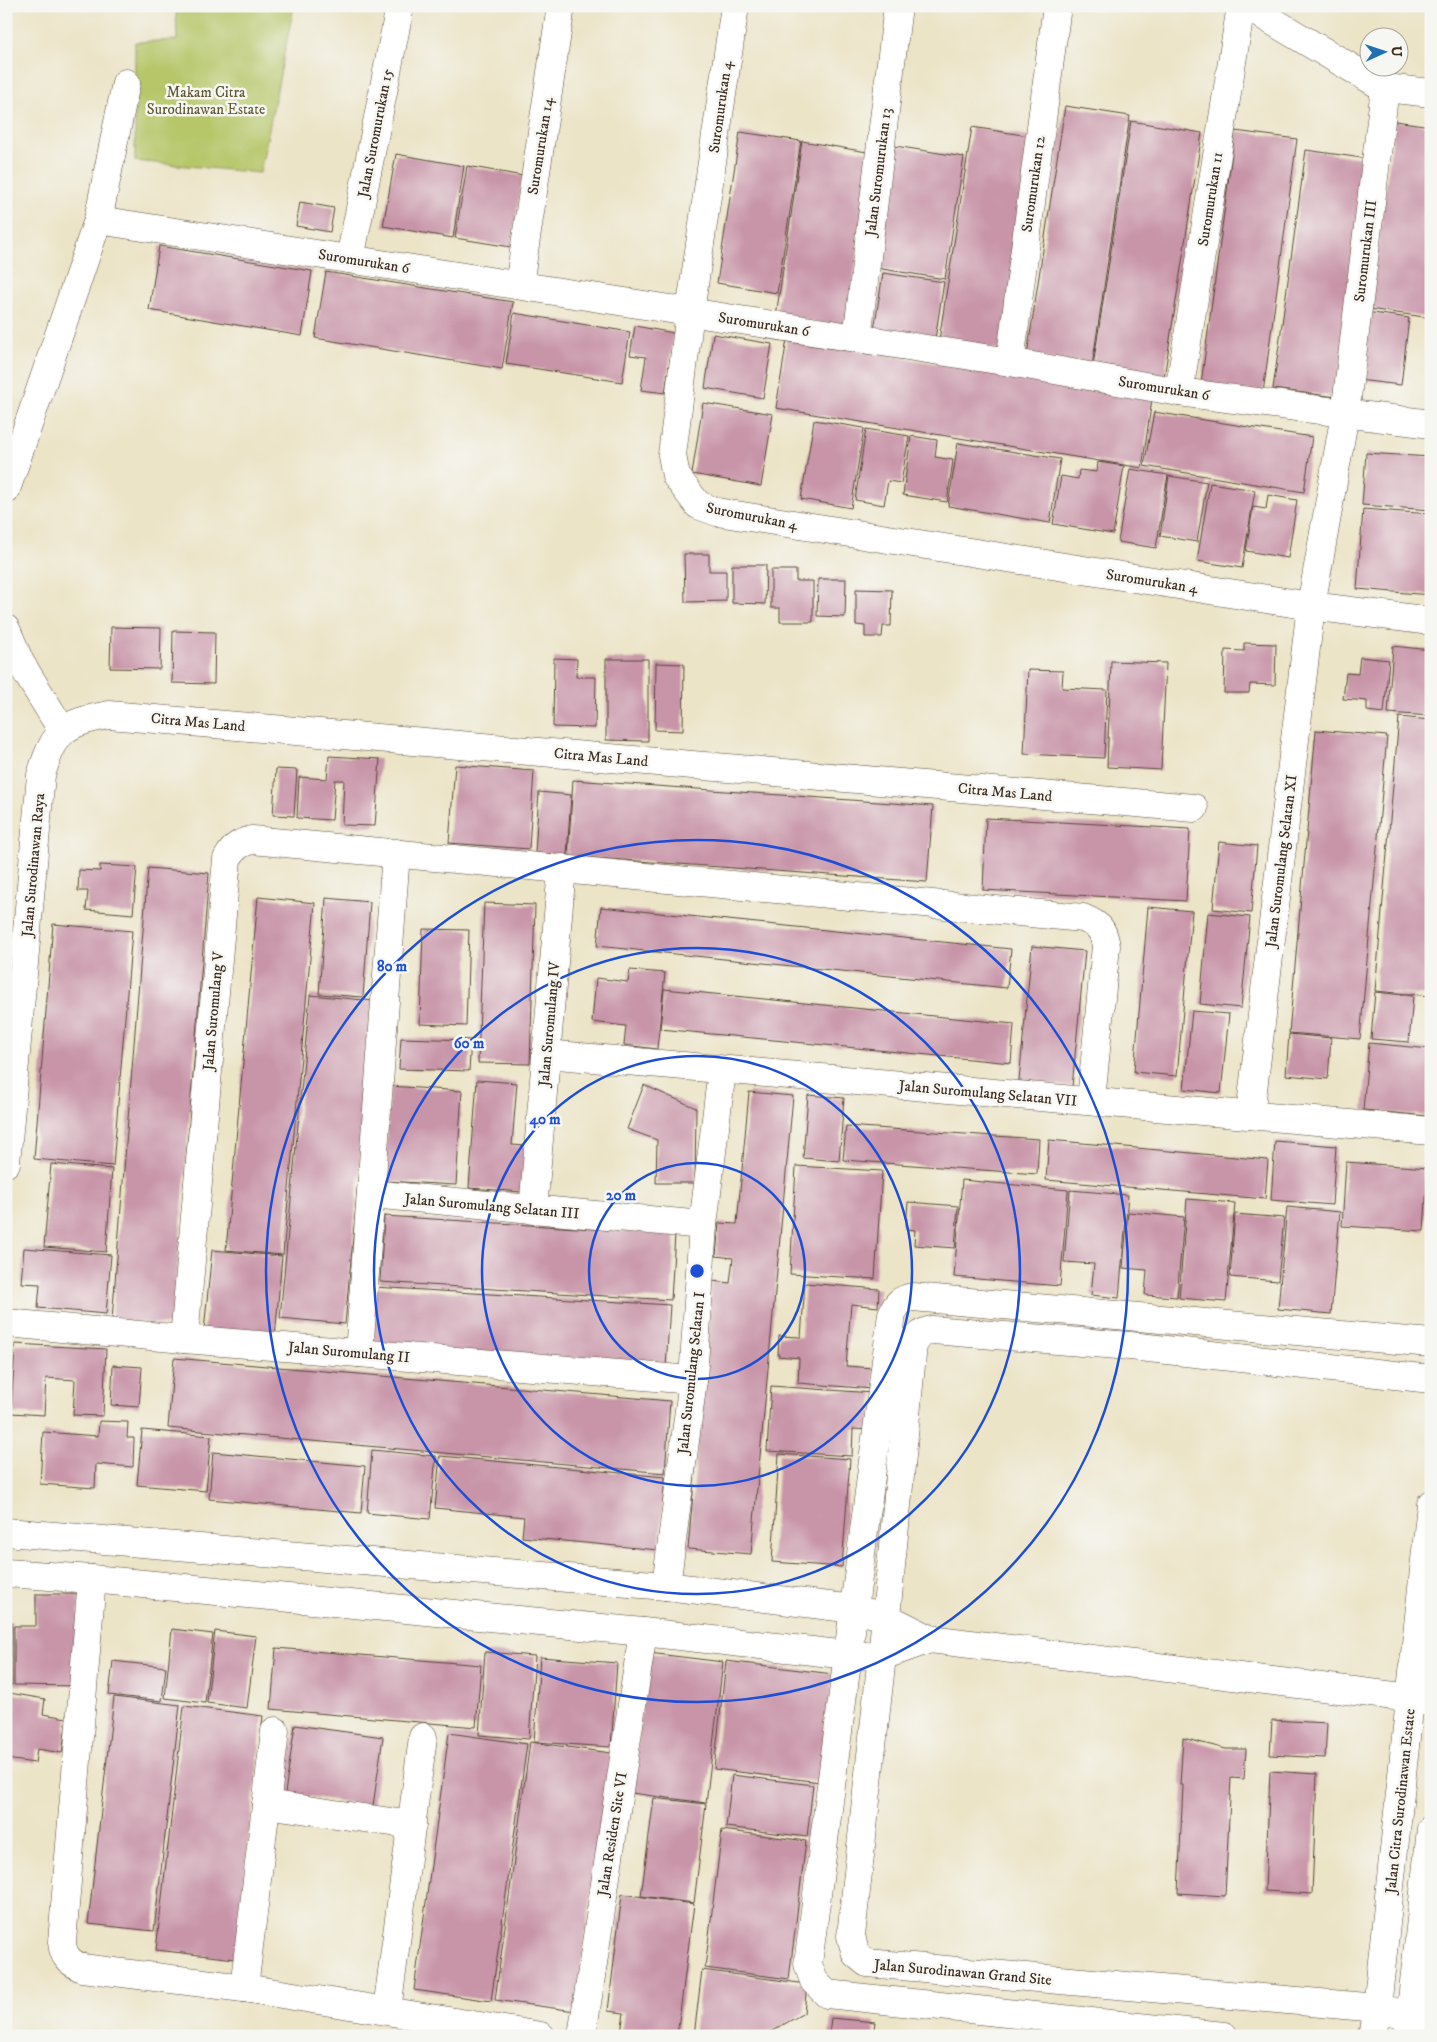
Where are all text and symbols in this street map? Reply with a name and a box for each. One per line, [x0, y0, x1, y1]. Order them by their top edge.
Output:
north arrow [1360, 28, 1410, 78]
text: U [1387, 45, 1405, 57]
street label: Suromurukan 4 [705, 59, 736, 154]
street label: Jalan Suromurukan 15 [353, 66, 397, 201]
park label: Makam Citra Surodinawan Estate [147, 83, 265, 119]
street label: Suromurukan 14 [523, 96, 558, 196]
street label: Jalan Suromurukan 13 [861, 107, 896, 239]
street label: Suromurukan 12 [1017, 134, 1050, 233]
street label: Suromurukan 11 [1194, 151, 1227, 248]
street label: Suromurukan III [1350, 199, 1381, 303]
street label: Suromurukan 6 [317, 245, 412, 278]
street label: Suromurukan 6 [717, 308, 812, 341]
street label: Suromurukan 6 [1117, 372, 1212, 405]
street label: Suromurukan 4 [705, 498, 800, 535]
street label: Suromurukan 4 [1105, 565, 1200, 598]
street label: Citra Mas Land [150, 709, 246, 736]
street label: Citra Mas Land [553, 744, 649, 771]
street label: Jalan Suromulang Selatan XI [1261, 774, 1302, 951]
street label: Citra Mas Land [957, 779, 1053, 806]
street label: Jalan Surodinawan Raya [18, 792, 49, 940]
street label: Jalan Suromulang V [199, 950, 228, 1073]
text: 80 m [377, 957, 408, 976]
street label: Jalan Suromulang IV [534, 960, 564, 1089]
text: 60 m [454, 1034, 485, 1053]
street label: Jalan Suromulang Selatan VII [896, 1076, 1078, 1111]
text: 40 m [528, 1110, 561, 1129]
text: 20 m [606, 1186, 637, 1205]
street label: Jalan Suromulang Selatan III [402, 1189, 580, 1224]
centre of rings [688, 1262, 706, 1280]
street label: Jalan Suromulang Selatan I [673, 1291, 709, 1457]
street label: Jalan Suromulang II [285, 1338, 411, 1367]
street label: Jalan Citra Surodinawan Estate [1381, 1708, 1420, 1897]
street label: Jalan Residen Site VI [593, 1771, 632, 1899]
street label: Jalan Surodinawan Grand Site [871, 1955, 1053, 1990]

